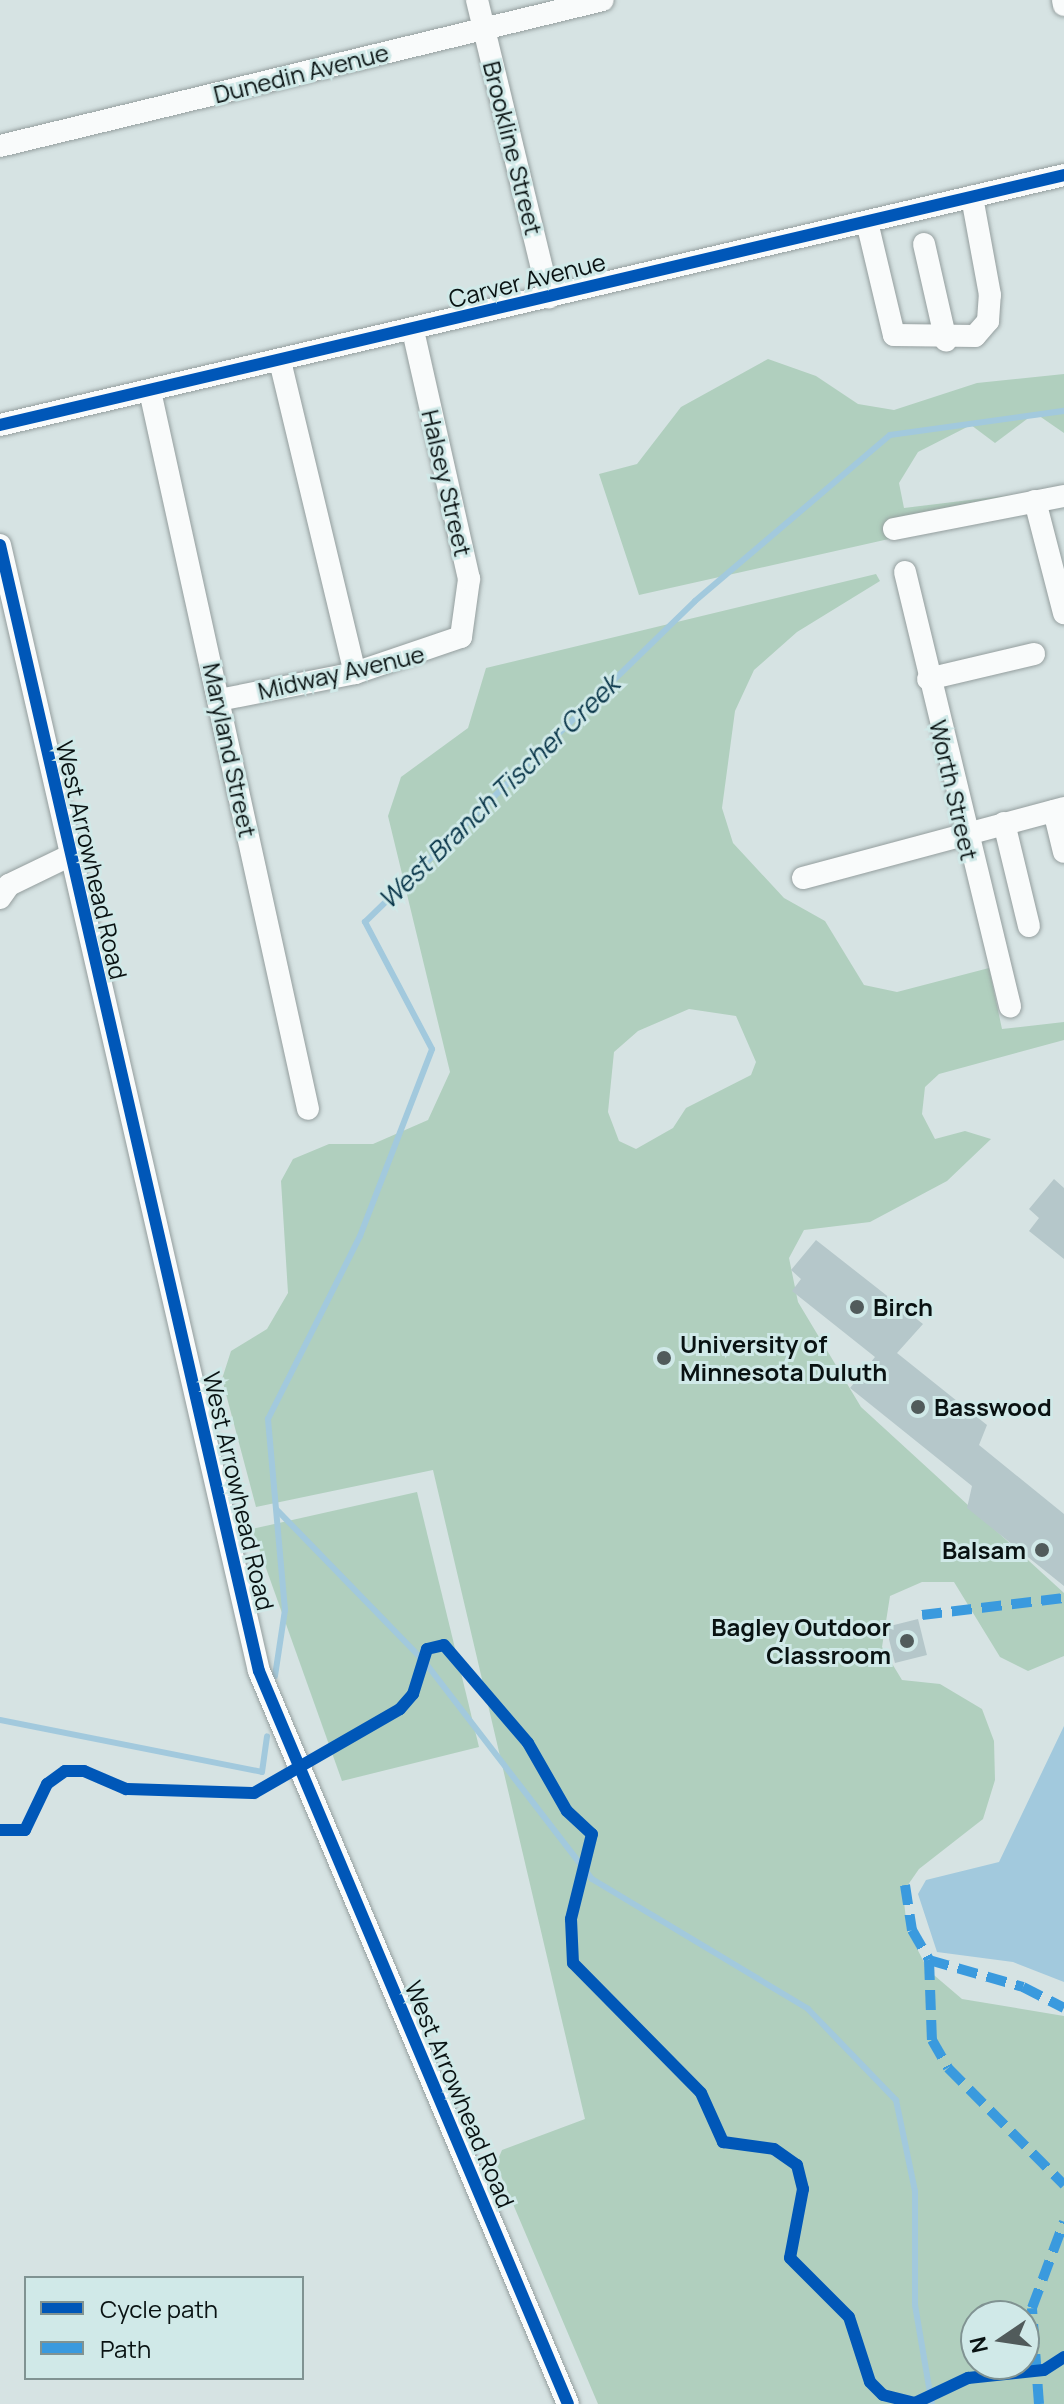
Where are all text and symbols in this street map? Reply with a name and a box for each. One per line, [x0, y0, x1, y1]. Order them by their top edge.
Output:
street label: Dunedin Avenue [210, 37, 392, 109]
street label: Brookline Street [477, 58, 549, 238]
street label: Carver Avenue [446, 247, 608, 313]
street label: Halsey Street [416, 407, 478, 559]
street label: Midway Avenue [255, 639, 427, 705]
street label: Maryland Street [197, 660, 263, 840]
water label: West Branch Tischer Creek [372, 669, 626, 915]
street label: Worth Street [924, 717, 984, 863]
street label: West Arrowhead Road [51, 738, 133, 982]
place label: Birch [873, 1293, 933, 1321]
marker: Birch [848, 1298, 866, 1316]
place label: University of Minnesota Duluth [680, 1330, 887, 1386]
marker: University of Minnesota Duluth [655, 1349, 673, 1367]
street label: West Arrowhead Road [198, 1369, 280, 1613]
place label: Basswood [934, 1393, 1052, 1421]
marker: Basswood [909, 1398, 927, 1416]
place label: Balsam [942, 1536, 1026, 1564]
marker: Balsam [1033, 1541, 1051, 1559]
place label: Bagley Outdoor Classroom [711, 1613, 891, 1669]
marker: Bagley Outdoor Classroom [898, 1632, 916, 1650]
street label: West Arrowhead Road [399, 1976, 521, 2212]
legend [24, 2276, 304, 2380]
text: Cycle path [100, 2292, 218, 2325]
north arrow [960, 2300, 1040, 2380]
text: Path [100, 2332, 151, 2365]
text: N [962, 2334, 995, 2356]

